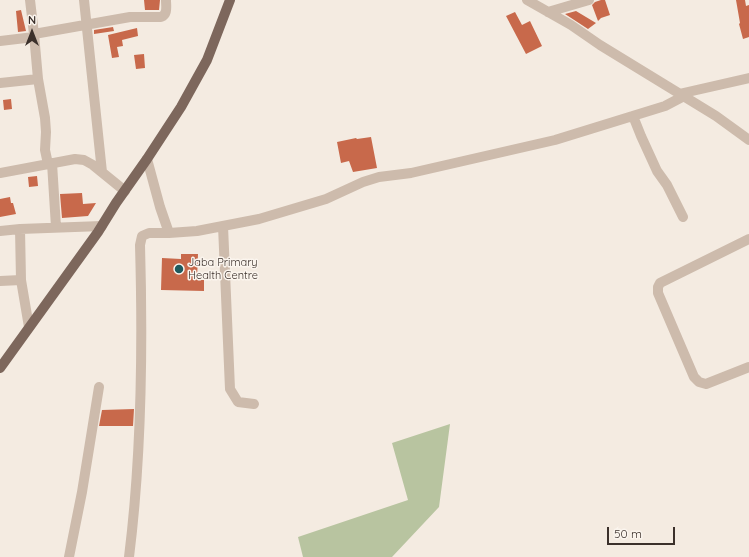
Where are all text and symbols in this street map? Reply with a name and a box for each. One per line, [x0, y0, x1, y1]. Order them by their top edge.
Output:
north arrow [12, 12, 52, 52]
text: N [28, 13, 36, 27]
place label: Jaba Primary Health Centre [188, 256, 258, 282]
marker: Jaba Primary Health Centre [173, 263, 185, 275]
scale bar [609, 519, 677, 545]
text: 50 m [614, 526, 642, 541]

